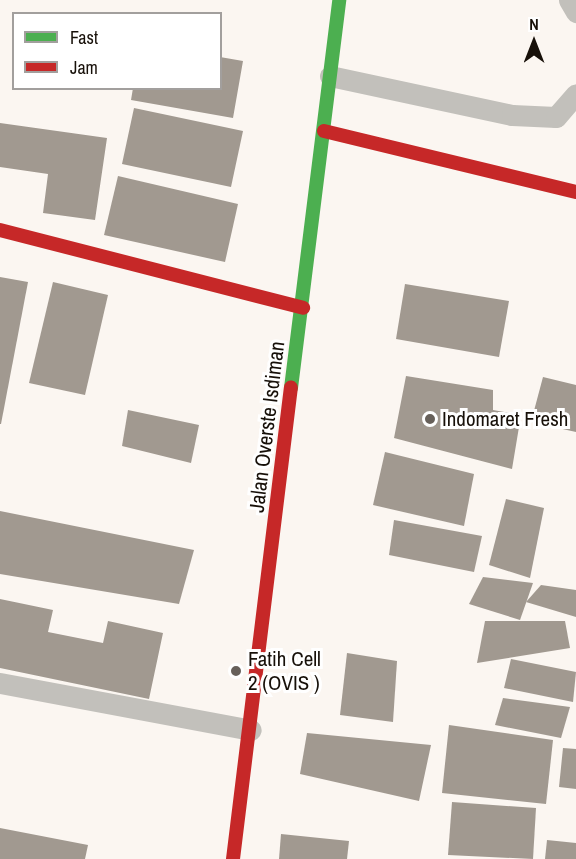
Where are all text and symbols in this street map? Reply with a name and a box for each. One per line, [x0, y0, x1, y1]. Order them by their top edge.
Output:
legend [12, 12, 222, 90]
north arrow [504, 12, 564, 72]
text: N [529, 13, 539, 35]
text: Fast [70, 25, 98, 50]
text: Jam [70, 55, 98, 80]
street label: Jalan Overste Isdiman [244, 340, 290, 514]
place label: Indomaret Fresh [442, 406, 568, 432]
marker: Indomaret Fresh [423, 412, 437, 426]
place label: Fatih Cell 2 (OVIS ) [248, 646, 321, 696]
marker: Fatih Cell 2 (OVIS ) [229, 664, 243, 678]

